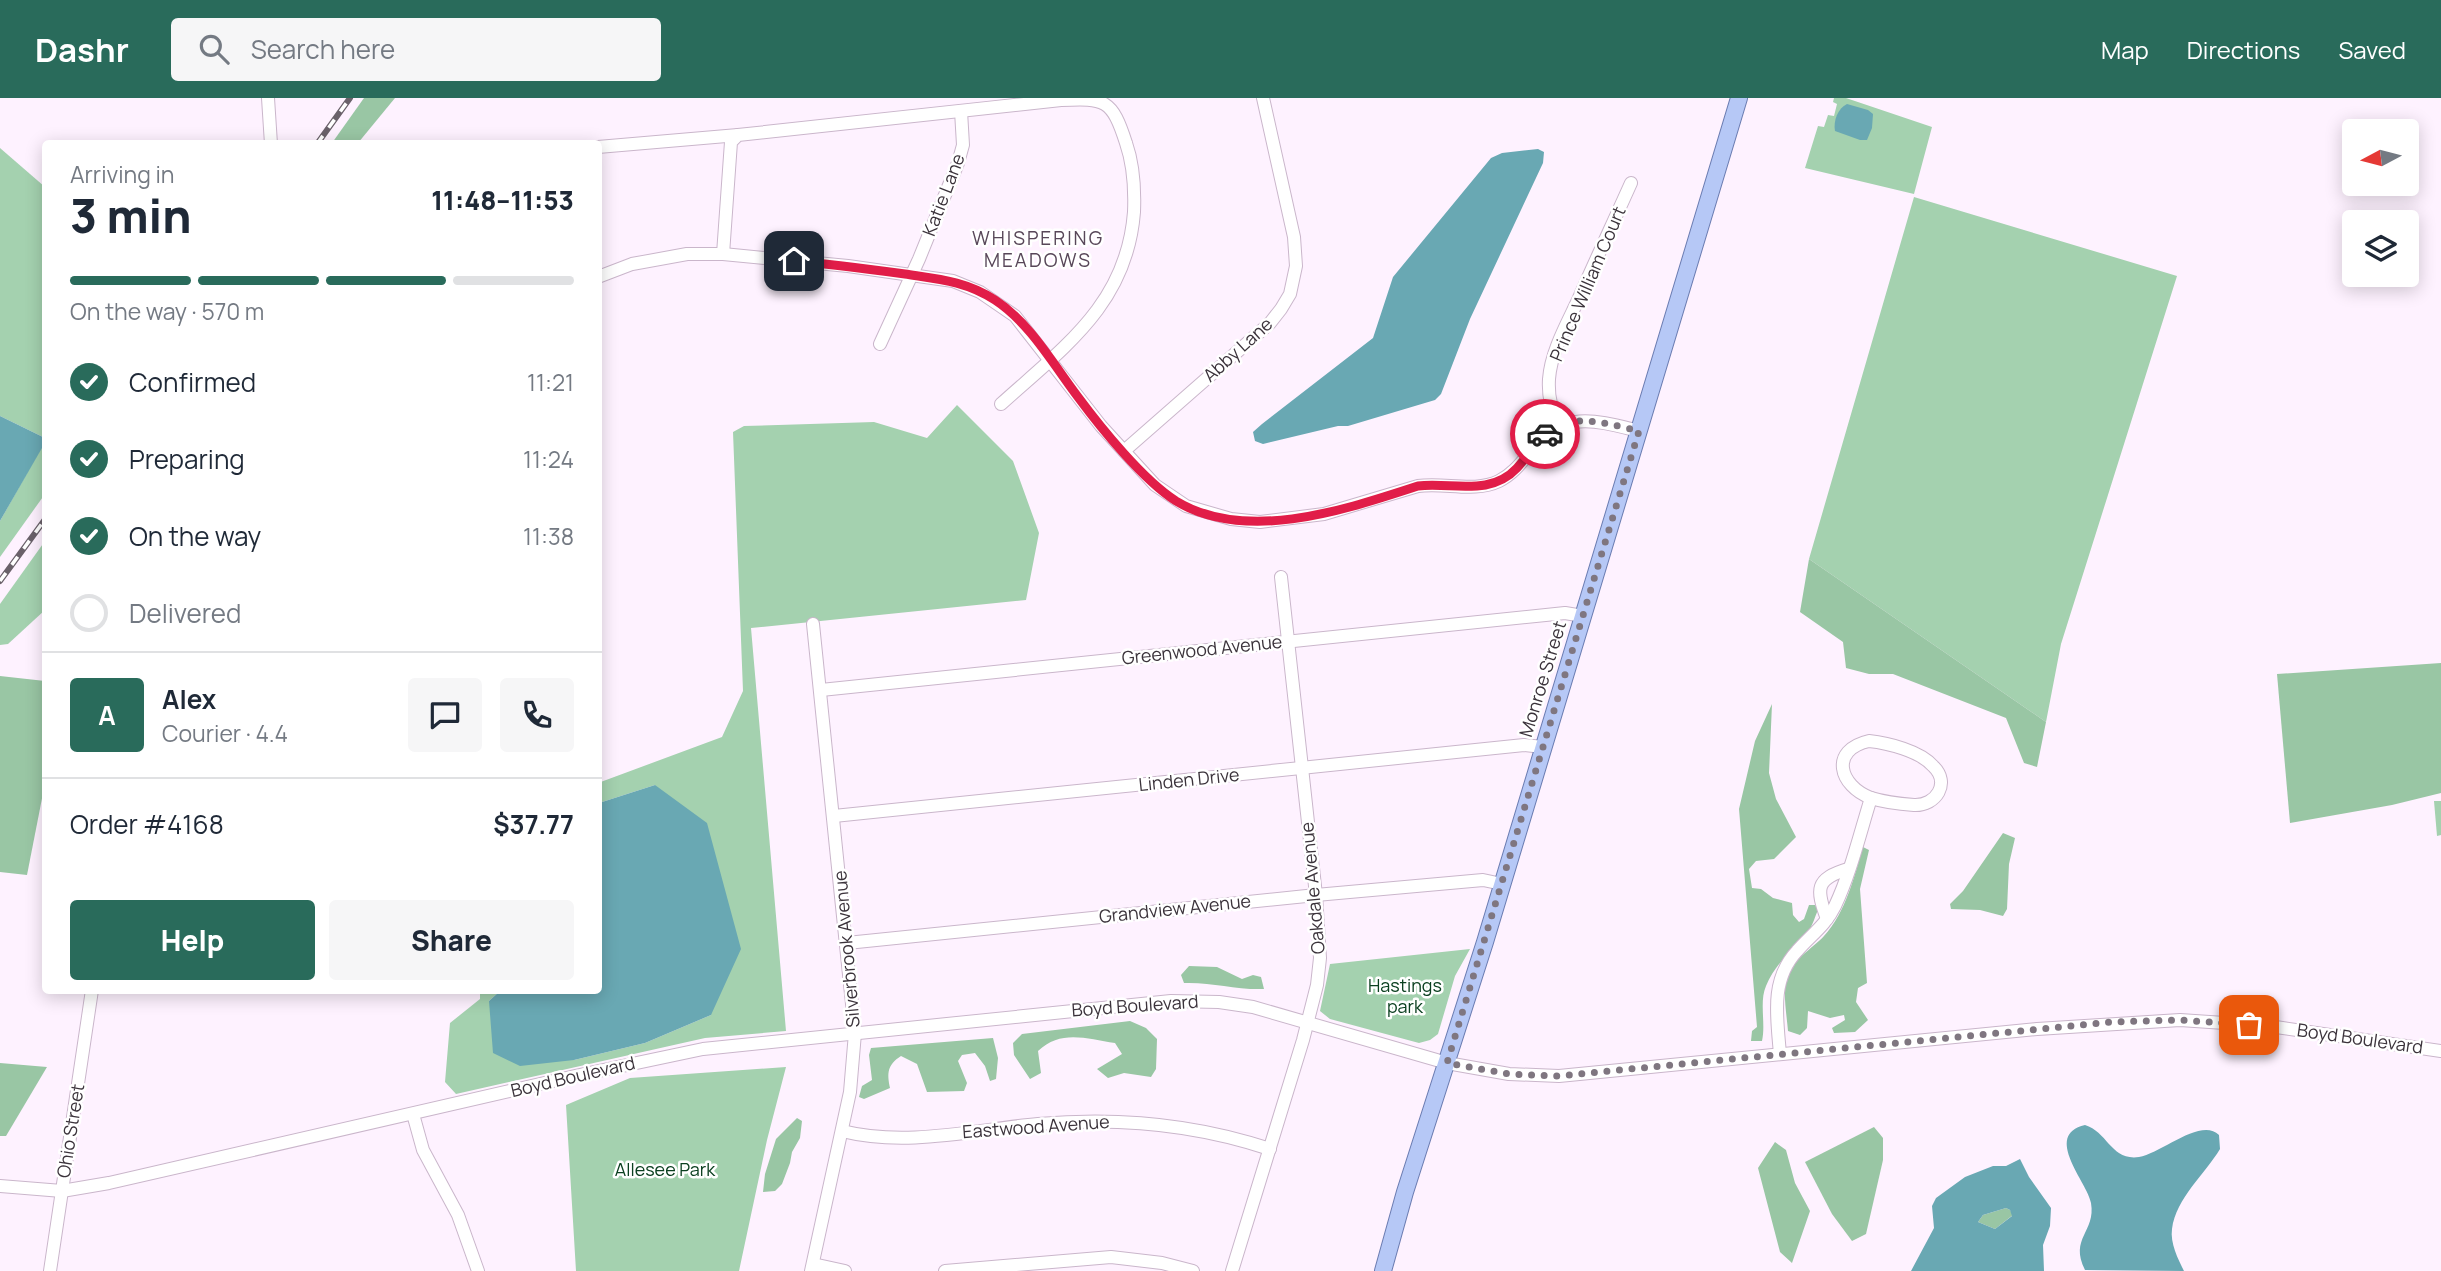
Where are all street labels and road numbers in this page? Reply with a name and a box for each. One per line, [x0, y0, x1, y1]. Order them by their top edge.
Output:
street label: Katie Lane [916, 150, 970, 239]
street label: Prince William Court [1544, 202, 1631, 365]
street label: Abby Lane [1197, 312, 1277, 387]
street label: Monroe Street [1513, 618, 1571, 740]
street label: Greenwood Avenue [1121, 629, 1283, 669]
street label: Linden Drive [1137, 762, 1241, 796]
street label: Oakdale Avenue [1294, 821, 1330, 955]
street label: Silverbrook Avenue [827, 869, 865, 1029]
street label: Grandview Avenue [1098, 888, 1252, 928]
street label: Boyd Boulevard [1071, 989, 1199, 1021]
street label: Boyd Boulevard [2296, 1017, 2425, 1059]
street label: Boyd Boulevard [508, 1050, 637, 1102]
street label: Ohio Street [51, 1082, 89, 1180]
street label: Eastwood Avenue [961, 1109, 1110, 1143]

